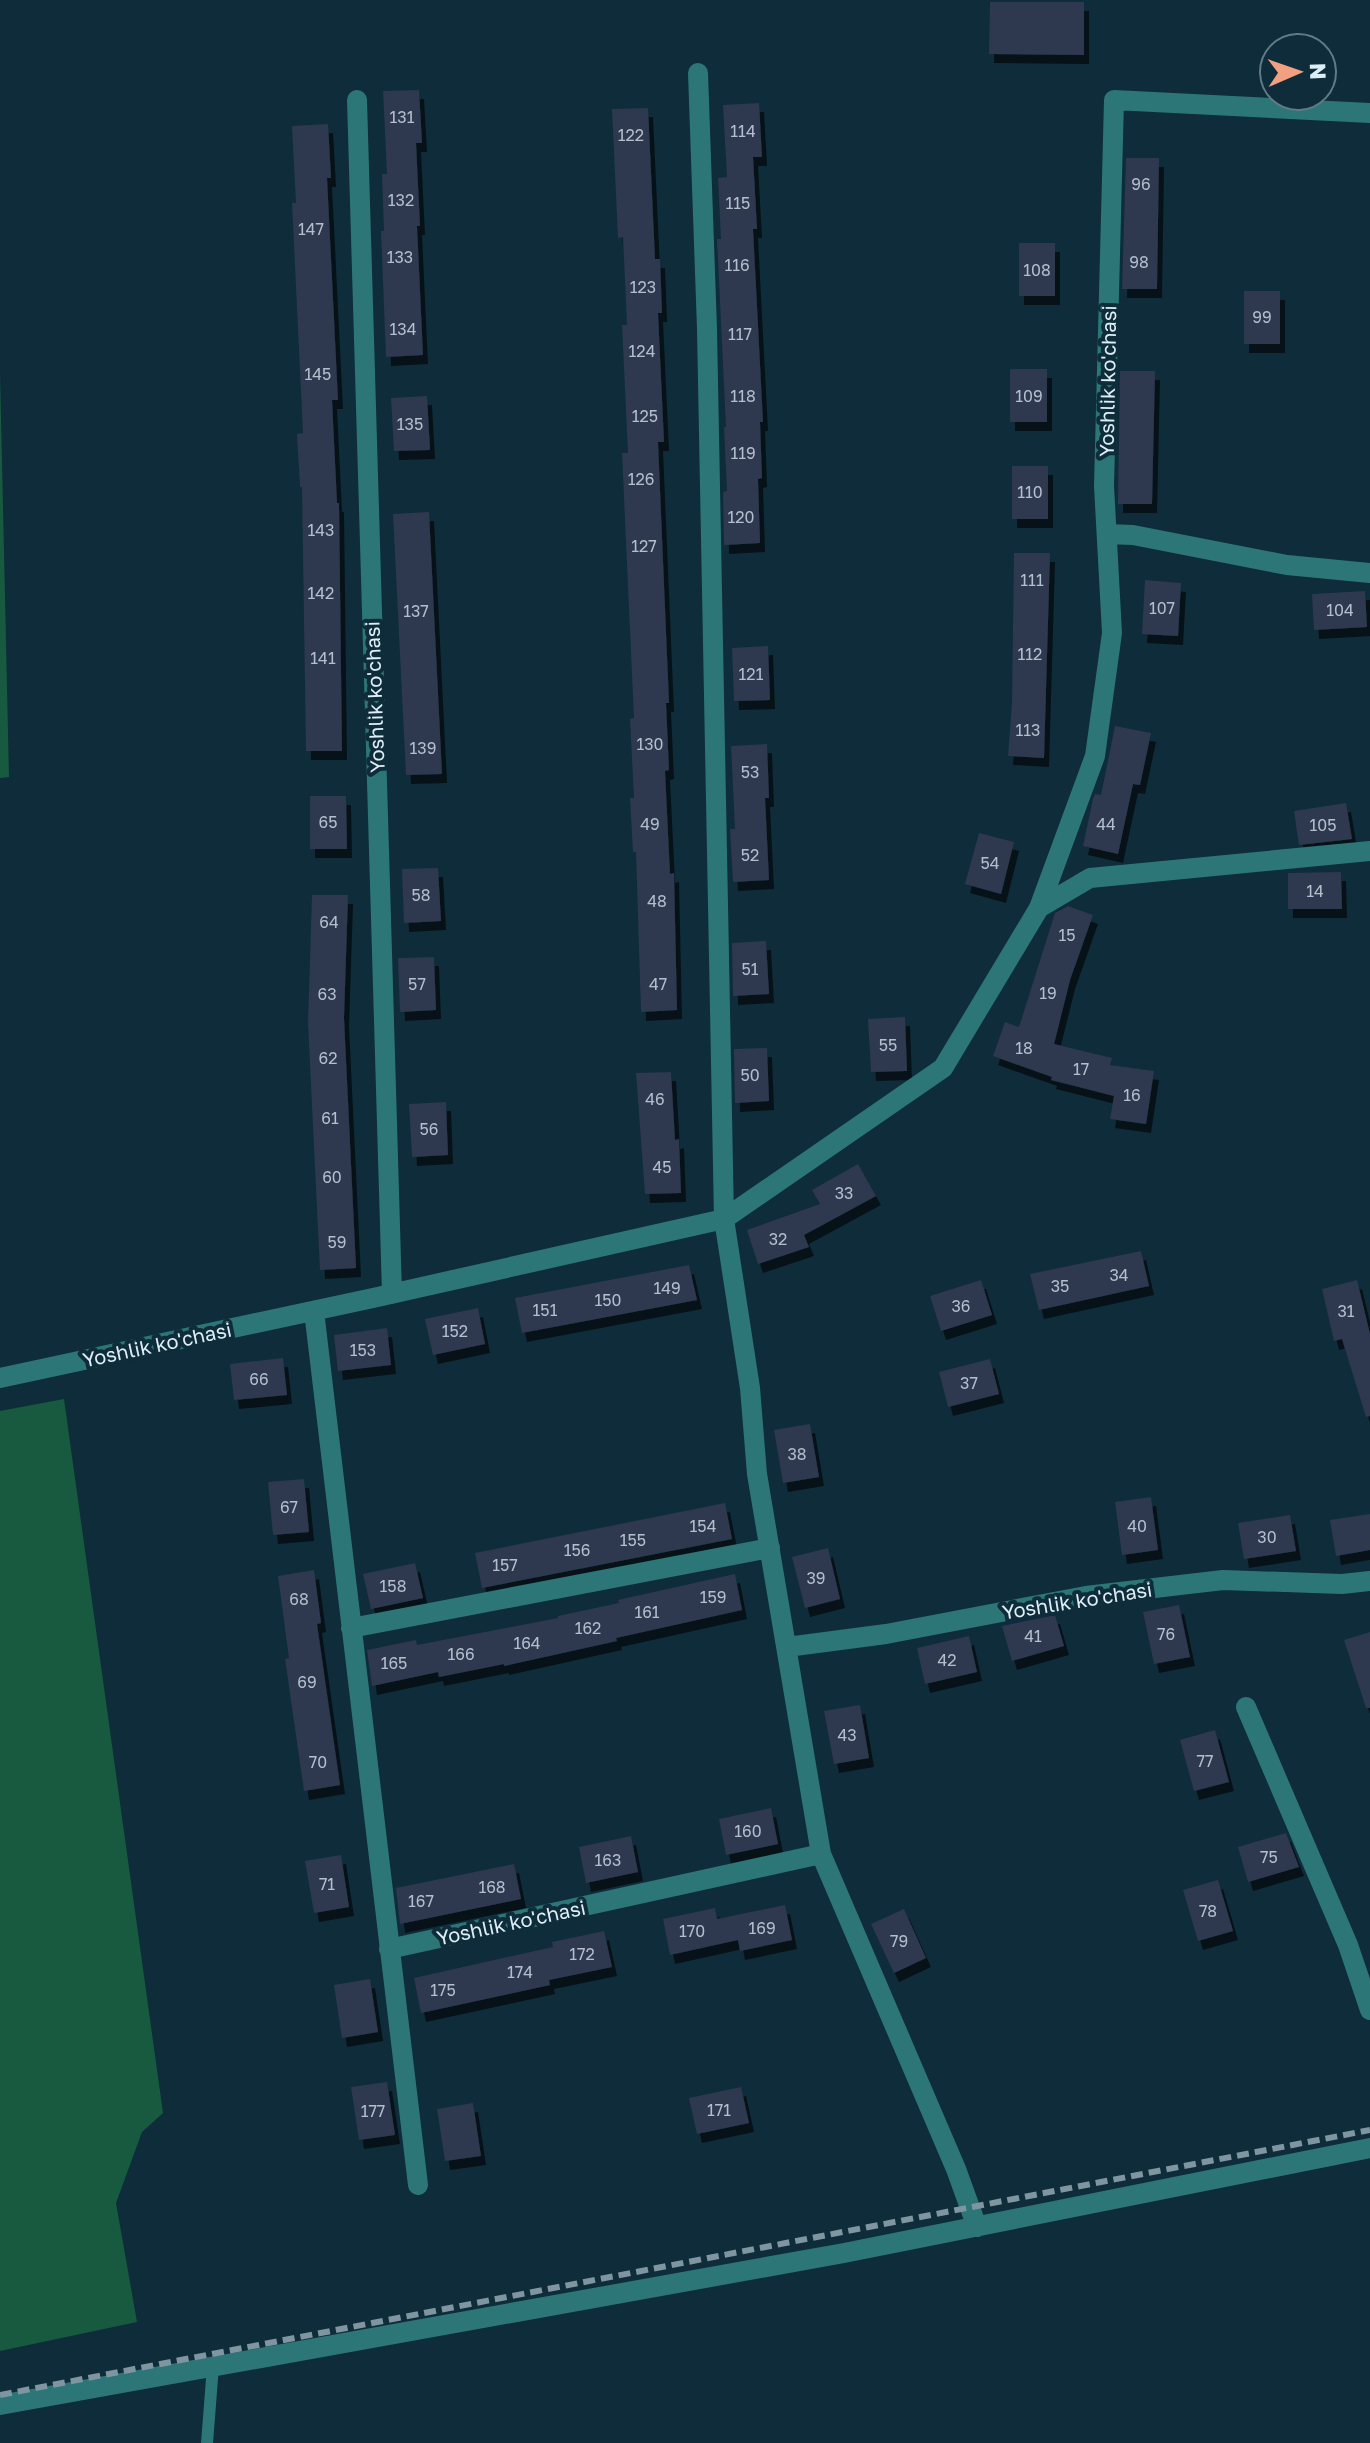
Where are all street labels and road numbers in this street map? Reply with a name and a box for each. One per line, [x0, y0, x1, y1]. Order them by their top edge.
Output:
street label: Yoshlik ko'chasi [1094, 305, 1120, 457]
street label: Yoshlik ko'chasi [359, 621, 389, 773]
street label: Yoshlik ko'chasi [80, 1317, 234, 1371]
street label: Yoshlik ko'chasi [1000, 1576, 1154, 1624]
street label: Yoshlik ko'chasi [434, 1895, 588, 1949]

